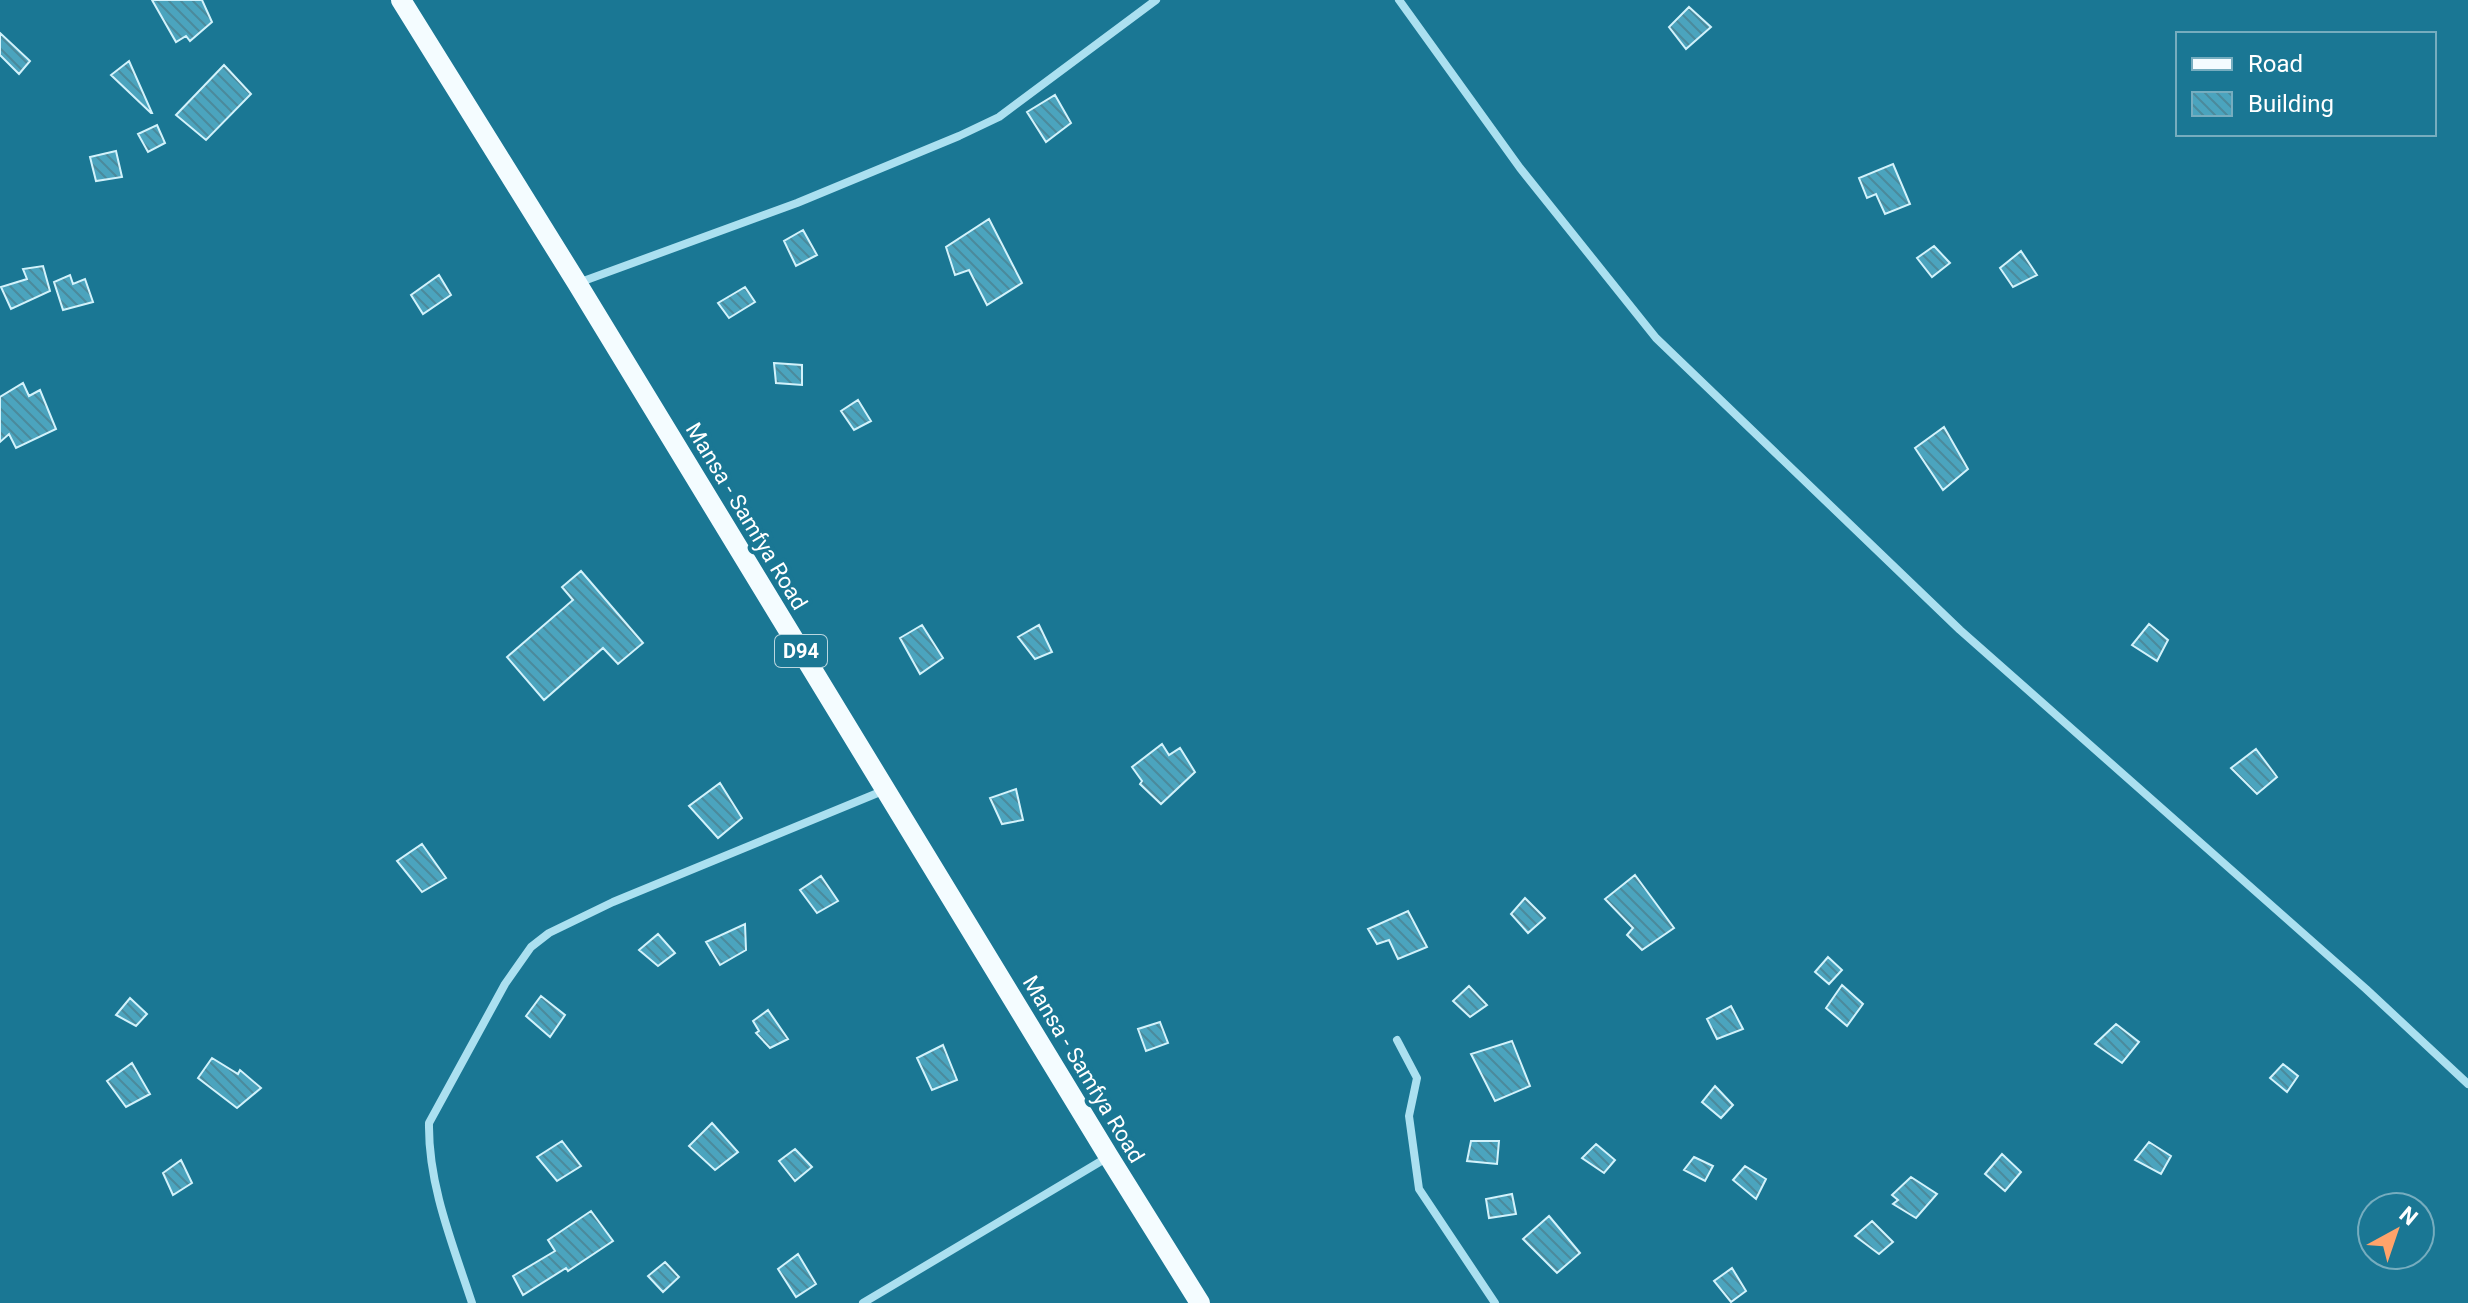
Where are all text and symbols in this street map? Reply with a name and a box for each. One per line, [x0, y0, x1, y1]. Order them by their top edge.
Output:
legend [2176, 32, 2436, 136]
text: Road [2248, 50, 2303, 78]
text: Building [2248, 90, 2334, 118]
street label: Mansa - Samfya Road [681, 418, 812, 614]
road number: D94 [775, 635, 827, 667]
street label: Mansa - Samfya Road [1018, 971, 1149, 1167]
north arrow [2356, 1191, 2436, 1271]
text: N [2395, 1201, 2423, 1231]

